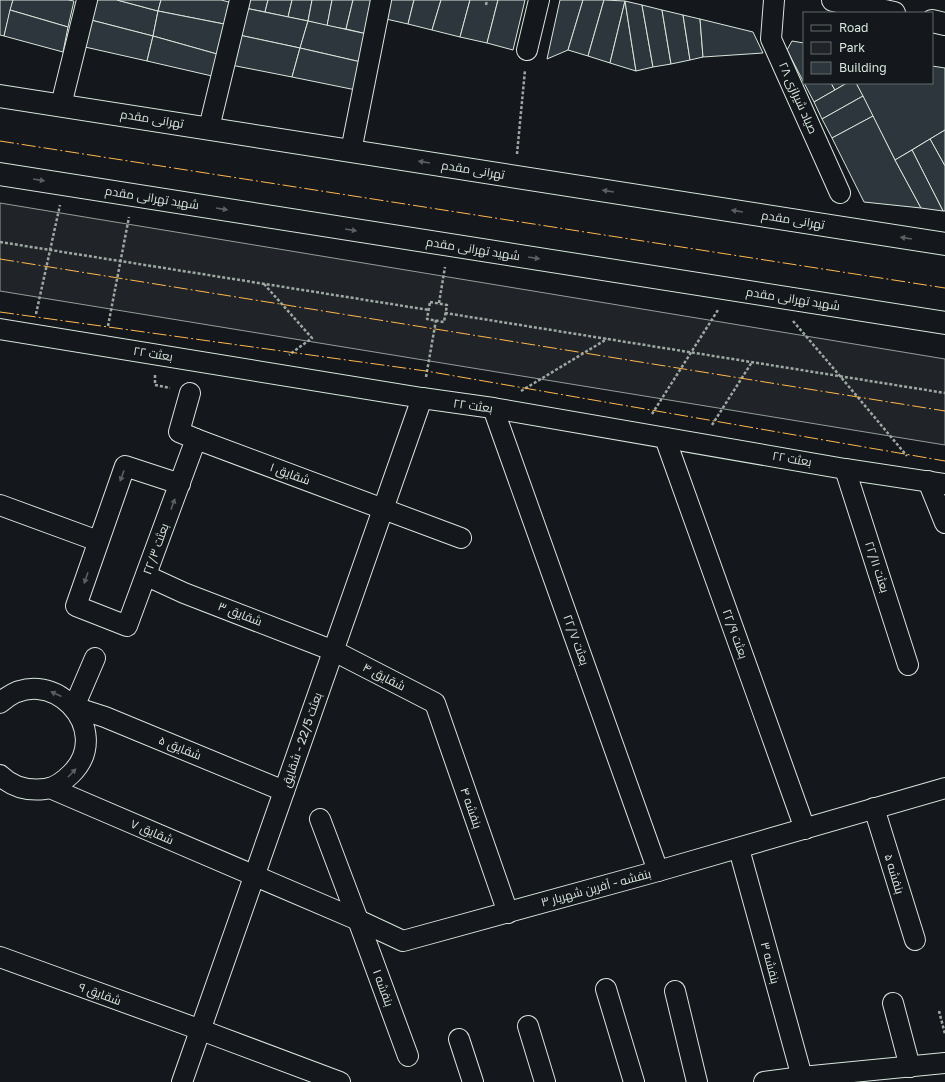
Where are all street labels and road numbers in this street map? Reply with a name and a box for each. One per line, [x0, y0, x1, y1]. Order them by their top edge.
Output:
street label: صیاد شیرازی ۲۸ [776, 60, 821, 136]
street label: تهرانی مقدم [119, 106, 186, 132]
street label: تهرانی مقدم [440, 157, 507, 183]
street label: شهید تهرانی مقدم [104, 183, 200, 213]
street label: تهرانی مقدم [760, 207, 827, 233]
street label: شهید تهرانی مقدم [425, 234, 521, 264]
street label: شهید تهرانی مقدم [745, 284, 841, 314]
street label: بعثت ۲۲ [132, 343, 174, 364]
street label: بعثت ۲۲ [452, 395, 494, 416]
street label: بعثت ۲۲ [771, 448, 813, 469]
street label: شقایق ۱ [268, 459, 312, 488]
street label: بعثت ۲۲/۳ [139, 521, 172, 577]
street label: بعثت ۲۲/۱۱ [862, 539, 893, 594]
street label: شقایق ۳ [216, 598, 265, 629]
street label: بعثت ۲۲/۹ [720, 607, 751, 661]
street label: بعثت ۲۲/۷ [560, 612, 593, 667]
street label: شقایق ۴ [360, 659, 408, 694]
street label: بعثت 22/5 - شقایق [278, 690, 325, 789]
street label: شقایق ۵ [157, 732, 204, 763]
street label: بنفشه ۴ [457, 785, 486, 830]
street label: شقایق ۷ [128, 816, 176, 847]
street label: بنفشه ۵ [881, 852, 908, 896]
street label: بنفشه - آفرین شهریار ۳ [539, 866, 653, 909]
street label: بنفشه ۳ [758, 940, 783, 985]
street label: بنفشه ۱ [370, 967, 397, 1008]
street label: شقایق ۹ [77, 979, 124, 1008]

